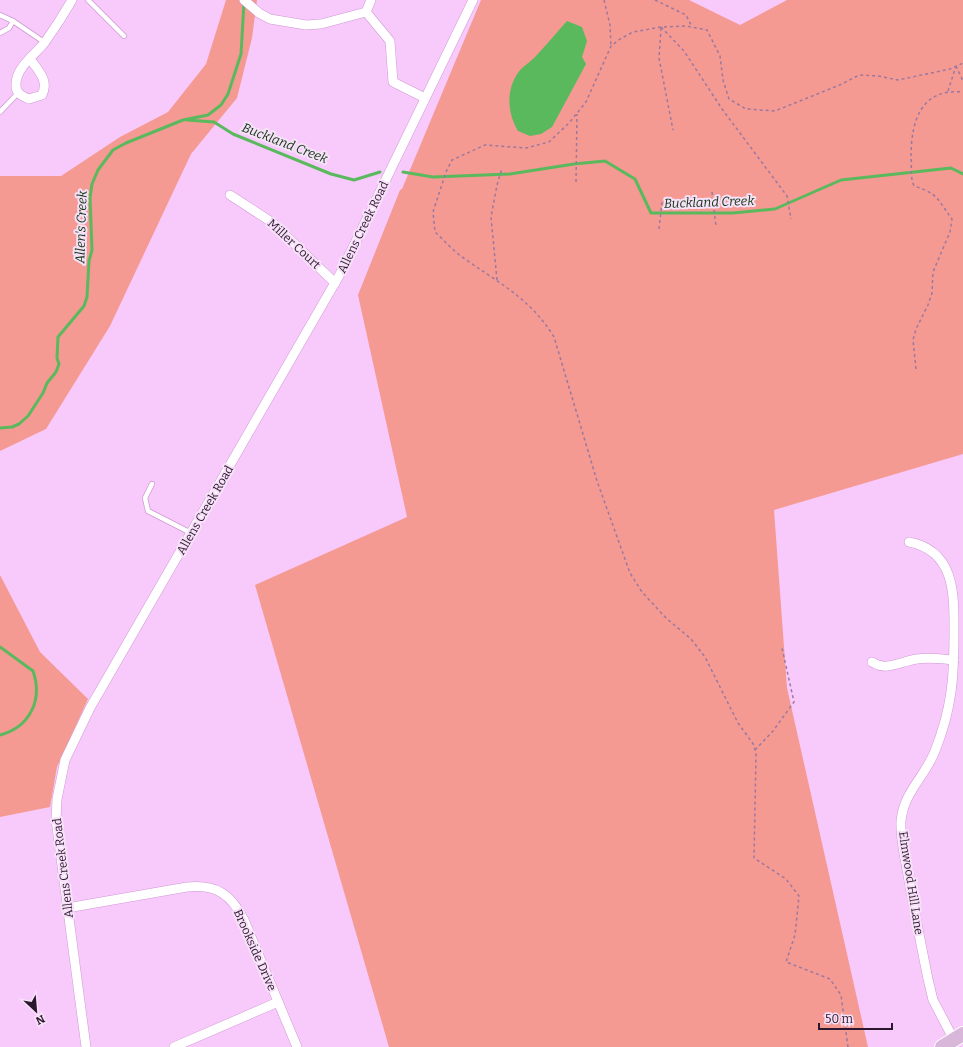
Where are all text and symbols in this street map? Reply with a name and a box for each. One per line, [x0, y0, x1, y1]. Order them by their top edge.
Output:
water label: Buckland Creek [240, 120, 331, 167]
street label: Allens Creek Road [335, 179, 391, 275]
water label: Allen's Creek [72, 189, 90, 265]
water label: Buckland Creek [663, 193, 755, 211]
street label: Miller Court [265, 216, 324, 272]
street label: Allens Creek Road [174, 463, 236, 557]
street label: Allens Creek Road [50, 817, 76, 919]
street label: Elmwood Hill Lane [896, 830, 926, 936]
street label: Brookside Drive [231, 907, 279, 993]
north arrow [16, 991, 56, 1031]
scale bar [819, 1005, 892, 1031]
text: N [33, 1012, 47, 1027]
text: 50 m [825, 1012, 854, 1026]

